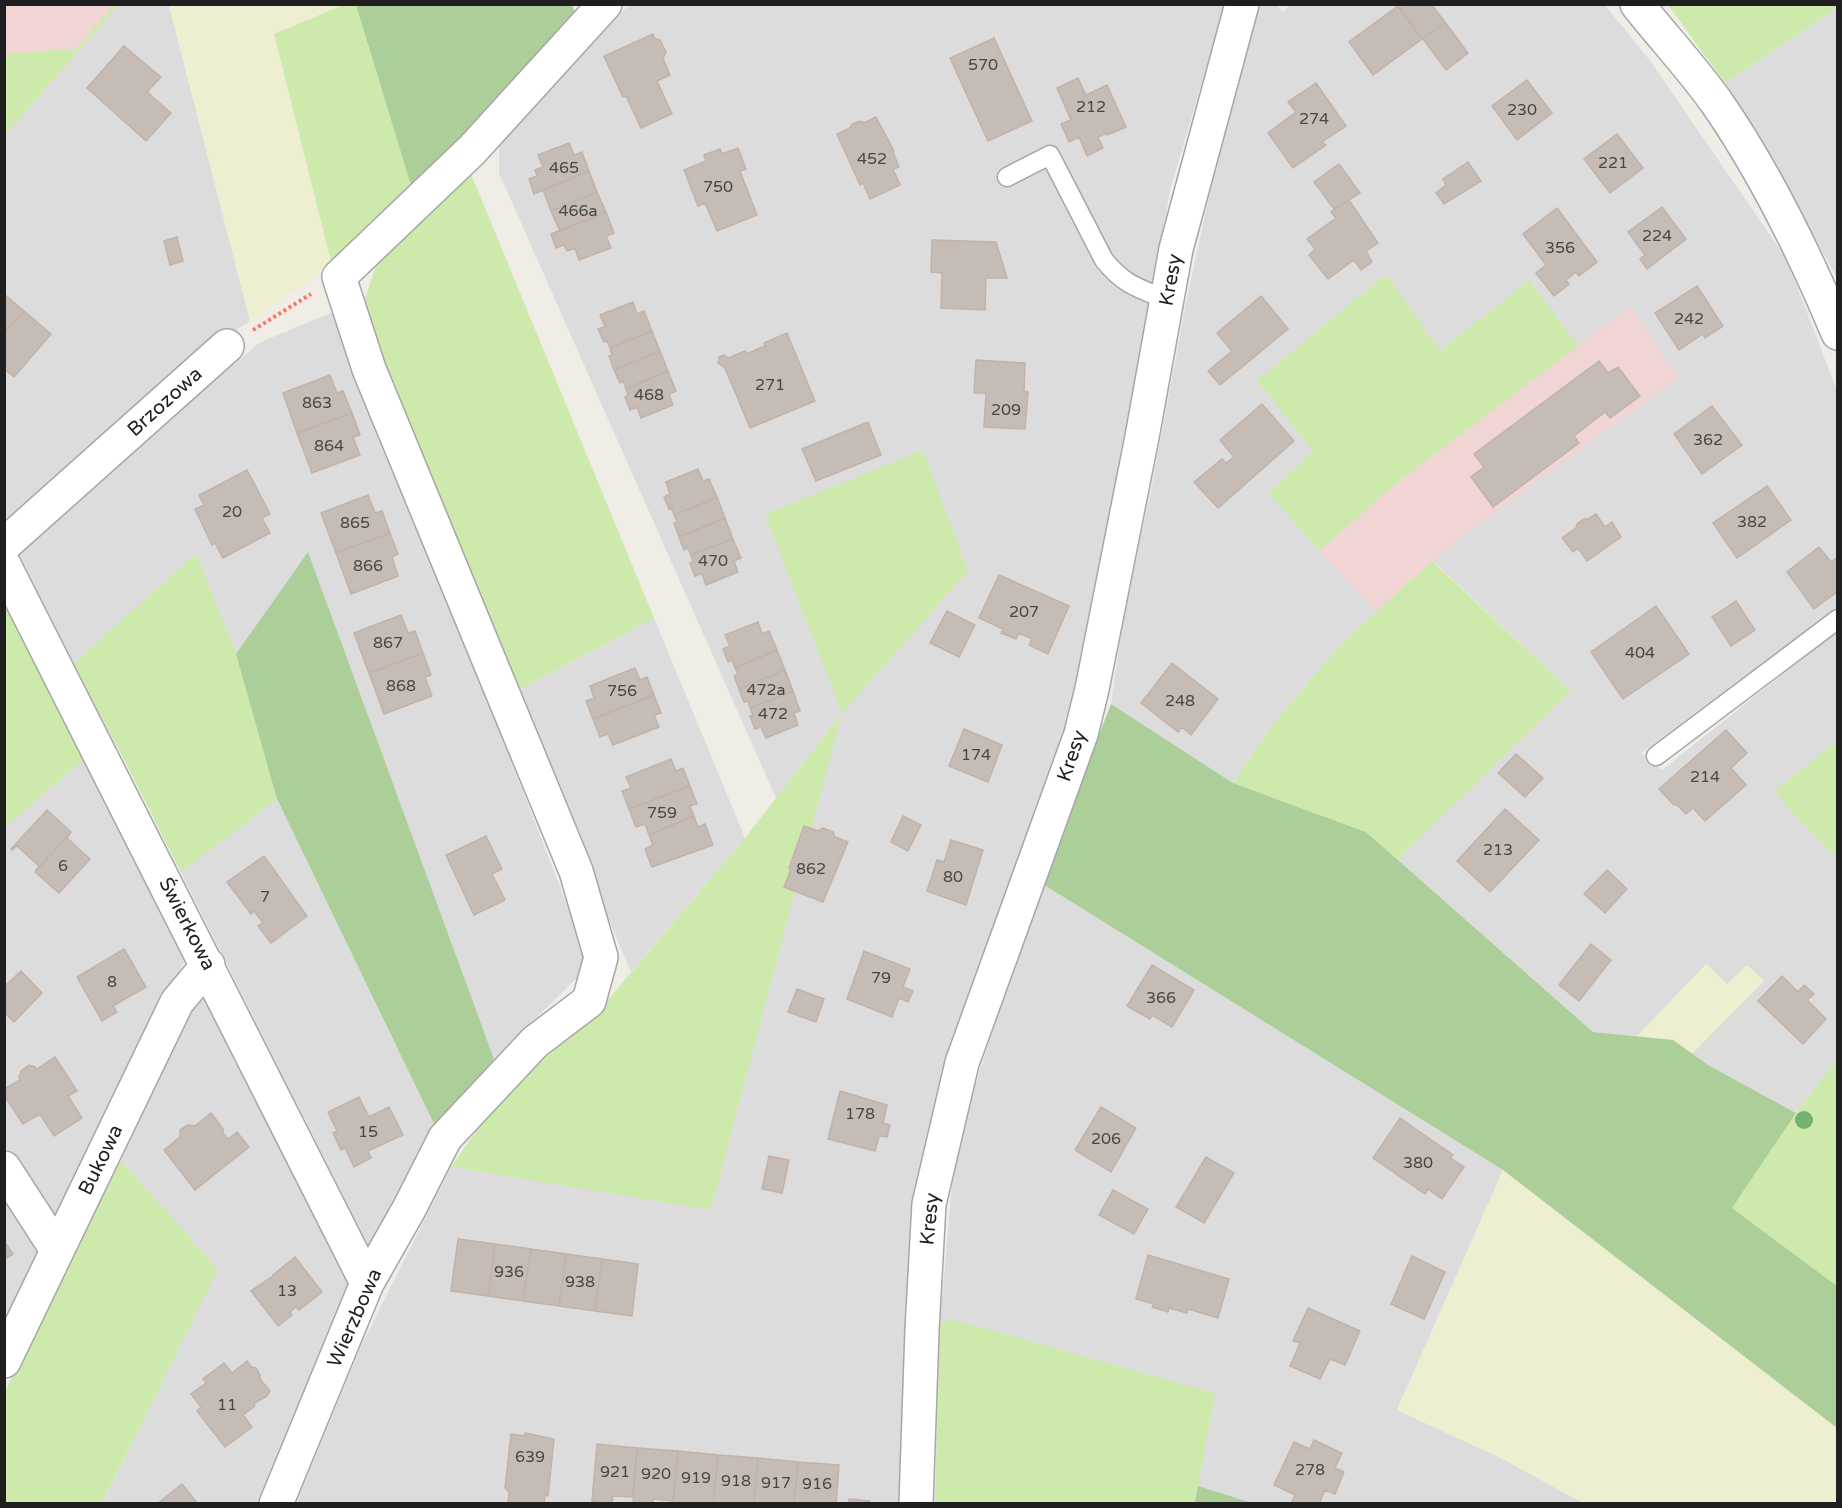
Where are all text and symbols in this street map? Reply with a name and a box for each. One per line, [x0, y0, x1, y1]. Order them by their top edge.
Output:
house number: 570 [968, 55, 998, 75]
house number: 212 [1076, 97, 1106, 117]
house number: 230 [1507, 100, 1537, 120]
house number: 274 [1299, 109, 1329, 129]
house number: 452 [857, 149, 887, 169]
house number: 221 [1598, 153, 1628, 173]
house number: 465 [549, 158, 579, 178]
house number: 750 [703, 177, 733, 197]
house number: 466a [558, 201, 598, 221]
house number: 224 [1642, 226, 1672, 246]
house number: 356 [1545, 238, 1575, 258]
street label: Kresy [1155, 252, 1187, 308]
house number: 242 [1674, 309, 1704, 329]
street label: Brzozowa [123, 362, 207, 442]
house number: 271 [755, 375, 785, 395]
house number: 468 [634, 385, 664, 405]
house number: 863 [302, 393, 332, 413]
house number: 209 [991, 400, 1021, 420]
house number: 362 [1693, 430, 1723, 450]
house number: 864 [314, 436, 344, 456]
house number: 20 [222, 502, 242, 522]
house number: 382 [1737, 512, 1767, 532]
house number: 865 [340, 513, 370, 533]
house number: 470 [698, 551, 728, 571]
house number: 866 [353, 556, 383, 576]
house number: 207 [1009, 602, 1039, 622]
house number: 867 [373, 633, 403, 653]
house number: 404 [1625, 643, 1655, 663]
house number: 868 [386, 676, 416, 696]
house number: 472a [746, 680, 786, 700]
house number: 756 [607, 681, 637, 701]
house number: 248 [1165, 691, 1195, 711]
house number: 472 [758, 704, 788, 724]
street label: Kresy [1052, 727, 1092, 785]
house number: 174 [961, 745, 991, 765]
house number: 214 [1690, 767, 1720, 787]
house number: 759 [647, 803, 677, 823]
house number: 213 [1483, 840, 1513, 860]
house number: 6 [58, 856, 68, 876]
house number: 862 [796, 859, 826, 879]
house number: 80 [943, 867, 963, 887]
street label: Świerkowa [153, 873, 222, 975]
house number: 7 [260, 887, 270, 907]
house number: 79 [871, 968, 891, 988]
house number: 8 [107, 972, 117, 992]
house number: 366 [1146, 988, 1176, 1008]
house number: 178 [845, 1104, 875, 1124]
street label: Bukowa [74, 1121, 128, 1199]
house number: 15 [358, 1122, 378, 1142]
house number: 206 [1091, 1129, 1121, 1149]
house number: 380 [1403, 1153, 1433, 1173]
street label: Kresy [915, 1191, 945, 1246]
house number: 936 [494, 1262, 524, 1282]
street label: Wierzbowa [323, 1265, 387, 1371]
house number: 938 [565, 1272, 595, 1292]
house number: 13 [277, 1281, 297, 1301]
house number: 11 [217, 1395, 237, 1415]
house number: 639 [515, 1447, 545, 1467]
house number: 278 [1295, 1460, 1325, 1480]
house number: 921 [600, 1462, 630, 1482]
house number: 920 [641, 1464, 671, 1484]
house number: 919 [681, 1468, 711, 1488]
house number: 918 [721, 1471, 751, 1491]
house number: 917 [761, 1473, 791, 1493]
house number: 916 [802, 1474, 832, 1494]

